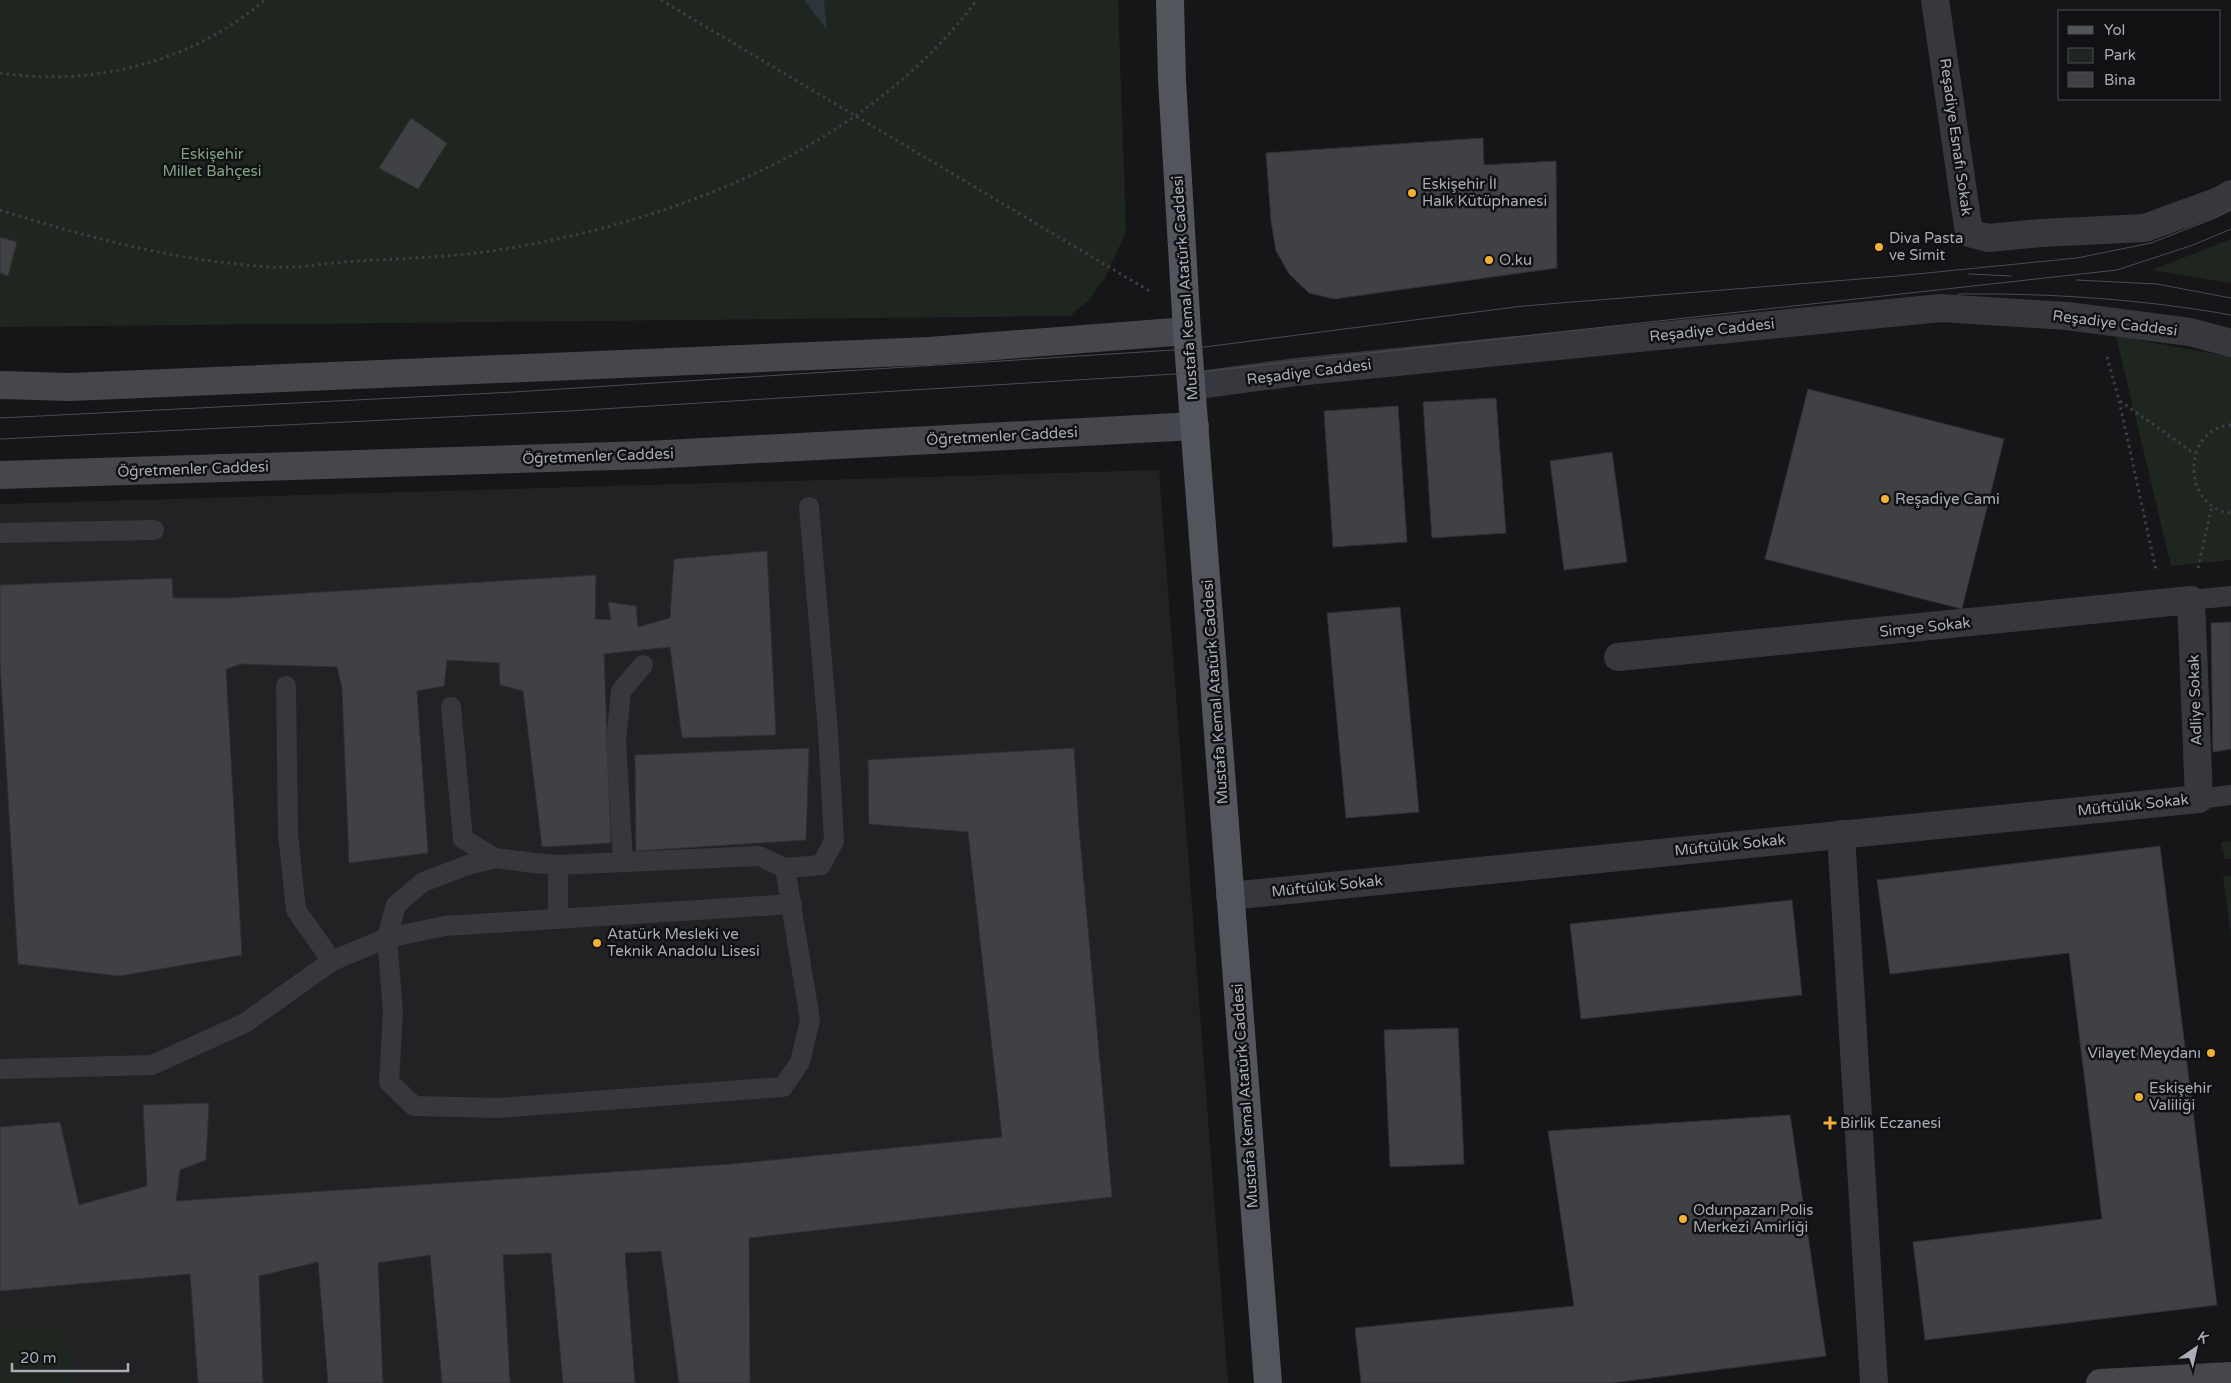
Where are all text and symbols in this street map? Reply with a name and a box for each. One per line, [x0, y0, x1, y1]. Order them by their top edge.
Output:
legend [2058, 10, 2221, 100]
text: Yol [2104, 21, 2125, 39]
text: Park [2104, 46, 2136, 64]
street label: Reşadiye Esnafı Sokak [1936, 57, 1976, 217]
text: Bina [2104, 71, 2136, 89]
park label: Eskişehir Millet Bahçesi [163, 145, 262, 180]
street label: Mustafa Kemal Atatürk Caddesi [1168, 175, 1202, 401]
place label: Eskişehir İl Halk Kütüphanesi [1422, 175, 1547, 210]
marker: Eskişehir İl Halk Kütüphanesi [1406, 187, 1418, 199]
place label: Diva Pasta ve Simit [1889, 229, 1963, 264]
marker: Diva Pasta ve Simit [1873, 241, 1885, 253]
place label: O.ku [1499, 251, 1532, 269]
marker: O.ku [1483, 254, 1495, 266]
street label: Reşadiye Caddesi [2052, 306, 2178, 340]
street label: Reşadiye Caddesi [1649, 314, 1775, 346]
street label: Reşadiye Caddesi [1246, 355, 1372, 389]
street label: Öğretmenler Caddesi [926, 423, 1078, 449]
street label: Öğretmenler Caddesi [522, 444, 674, 468]
street label: Öğretmenler Caddesi [117, 457, 269, 481]
place label: Reşadiye Cami [1895, 490, 2000, 508]
marker: Reşadiye Cami [1879, 493, 1891, 505]
street label: Mustafa Kemal Atatürk Caddesi [1198, 579, 1232, 805]
street label: Simge Sokak [1879, 613, 1971, 641]
street label: Adliye Sokak [2184, 654, 2206, 746]
street label: Müftülük Sokak [2076, 790, 2190, 820]
street label: Müftülük Sokak [1673, 830, 1787, 860]
street label: Müftülük Sokak [1270, 871, 1384, 901]
place label: Atatürk Mesleki ve Teknik Anadolu Lisesi [607, 925, 760, 960]
marker: Atatürk Mesleki ve Teknik Anadolu Lisesi [591, 937, 603, 949]
street label: Mustafa Kemal Atatürk Caddesi [1228, 983, 1262, 1209]
place label: Vilayet Meydanı [2087, 1044, 2201, 1062]
marker: Vilayet Meydanı [2205, 1047, 2217, 1059]
place label: Eskişehir Valiliği [2149, 1079, 2212, 1114]
marker: Eskişehir Valiliği [2133, 1091, 2145, 1103]
place label: Birlik Eczanesi [1840, 1114, 1941, 1132]
marker: Birlik Eczanesi [1824, 1117, 1836, 1129]
place label: Odunpazarı Polis Merkezi Amirliği [1693, 1201, 1813, 1236]
marker: Odunpazarı Polis Merkezi Amirliği [1677, 1213, 1689, 1225]
north arrow [2171, 1323, 2221, 1373]
text: K [2194, 1328, 2212, 1348]
scale bar [12, 1340, 129, 1372]
text: 20 m [20, 1349, 57, 1367]

